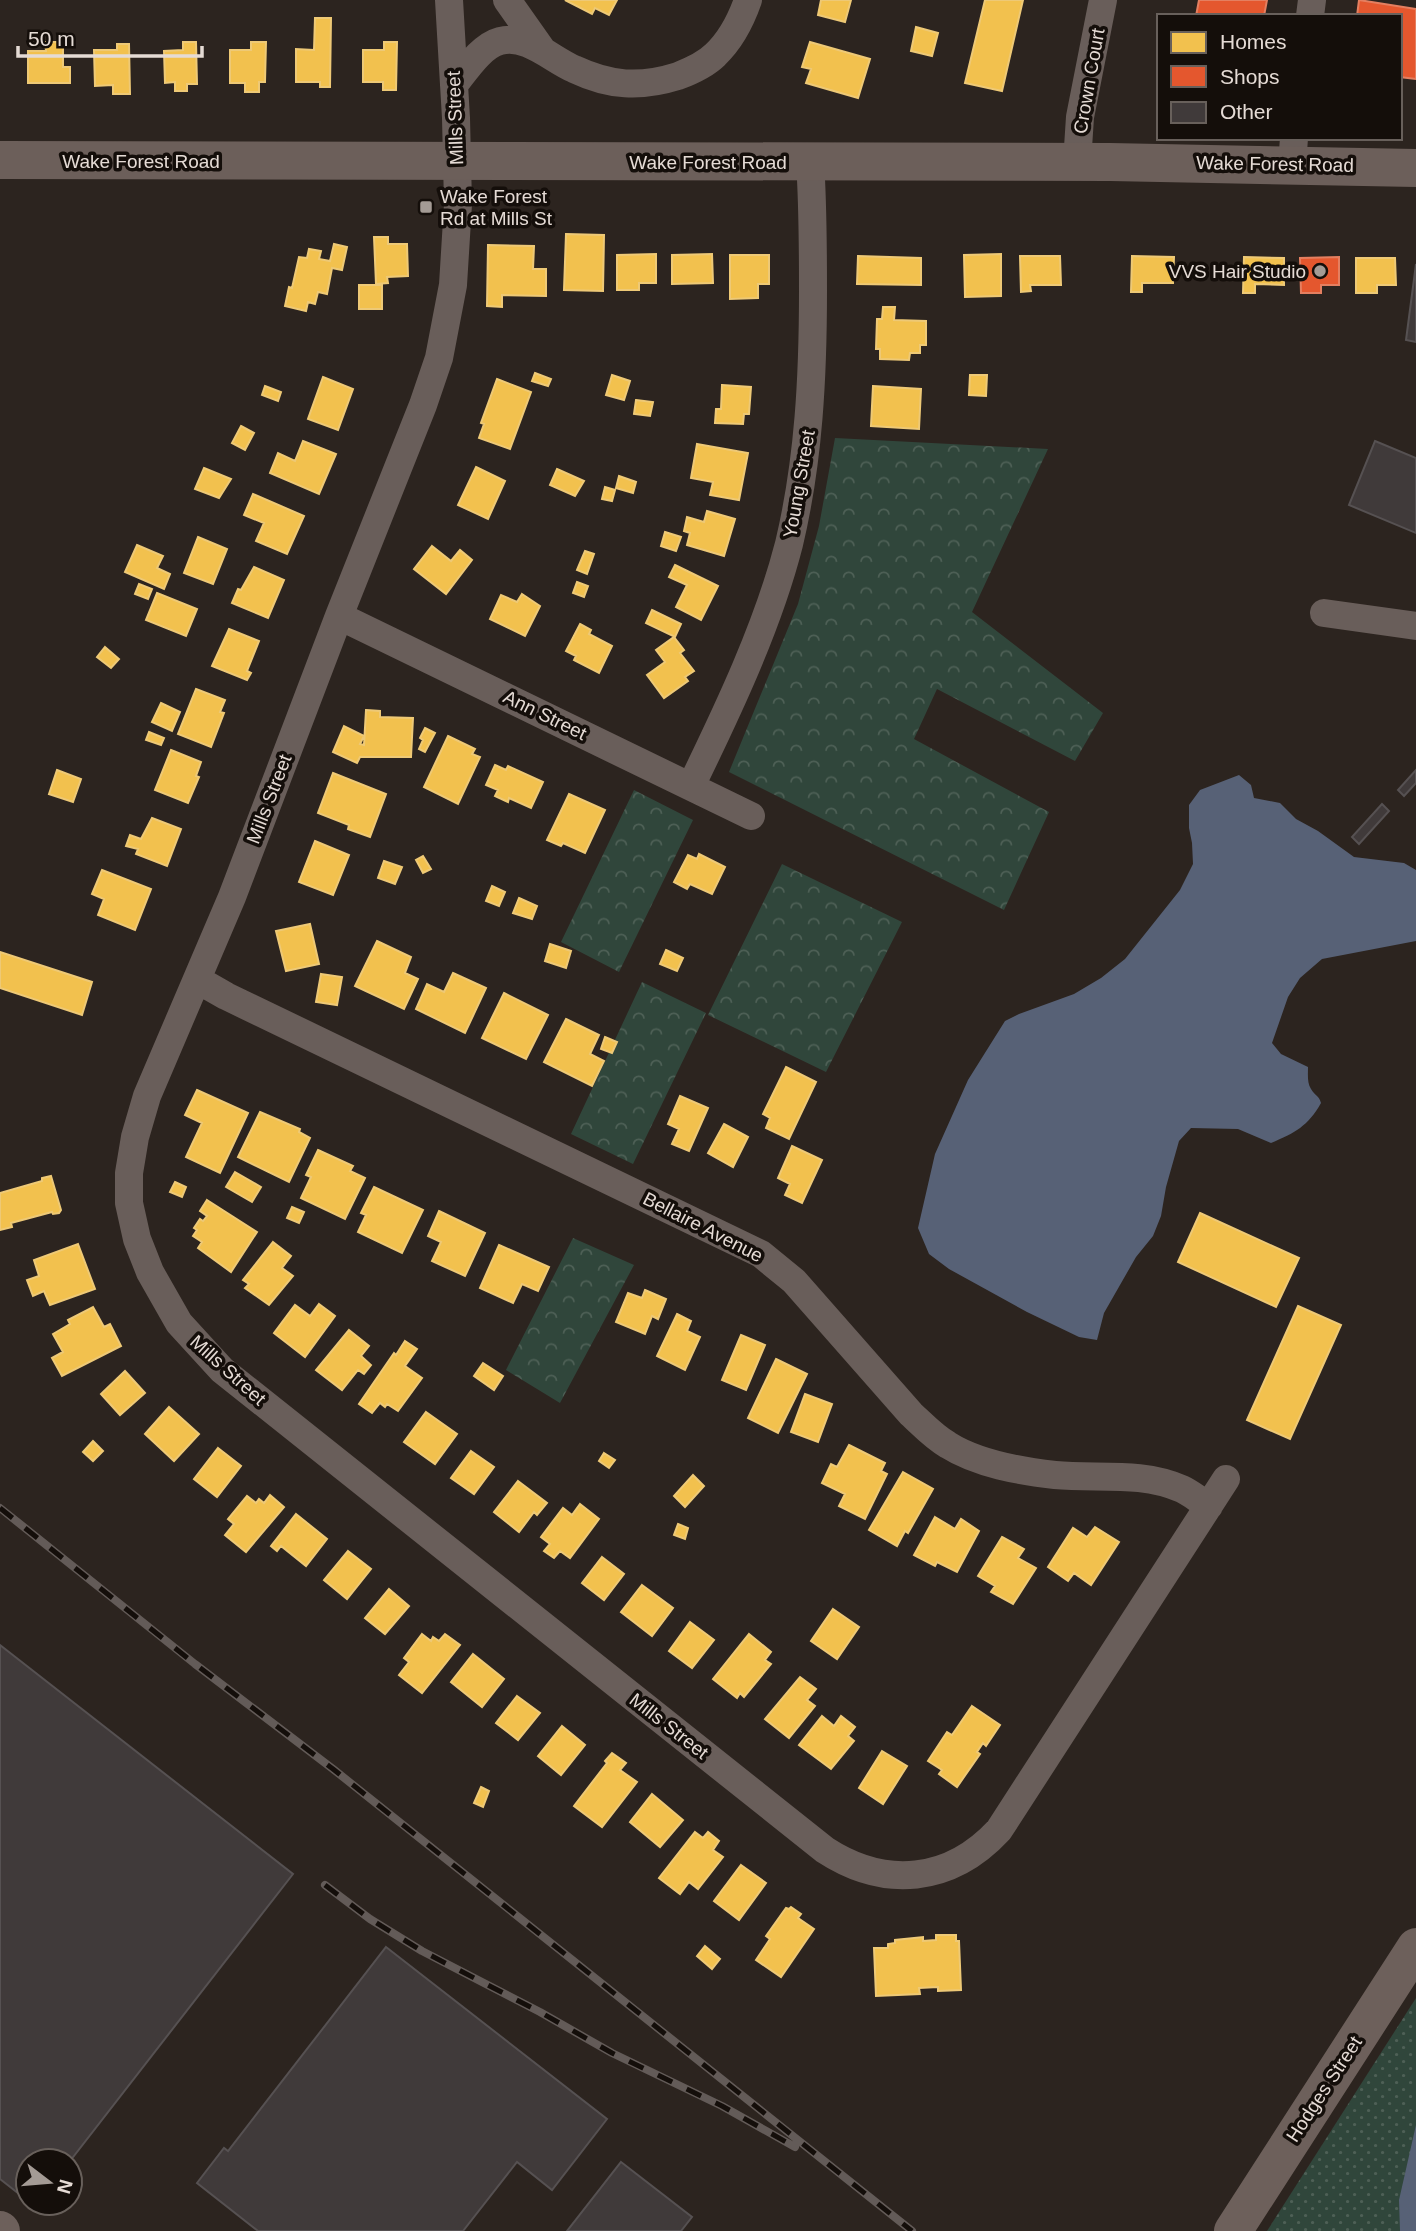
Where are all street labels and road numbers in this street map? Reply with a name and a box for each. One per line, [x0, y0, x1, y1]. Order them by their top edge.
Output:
street label: Crown Court [1069, 26, 1109, 135]
street label: Mills Street [443, 70, 467, 165]
street label: Wake Forest Road [62, 151, 220, 172]
street label: Wake Forest Road [629, 152, 787, 173]
street label: Wake Forest Road [1196, 152, 1354, 176]
street label: Young Street [779, 428, 819, 540]
street label: Ann Street [500, 686, 591, 744]
street label: Mills Street [242, 751, 296, 847]
street label: Bellaire Avenue [640, 1188, 766, 1266]
street label: Mills Street [186, 1331, 270, 1410]
street label: Mills Street [626, 1689, 713, 1764]
street label: Hodges Street [1282, 2032, 1366, 2146]

